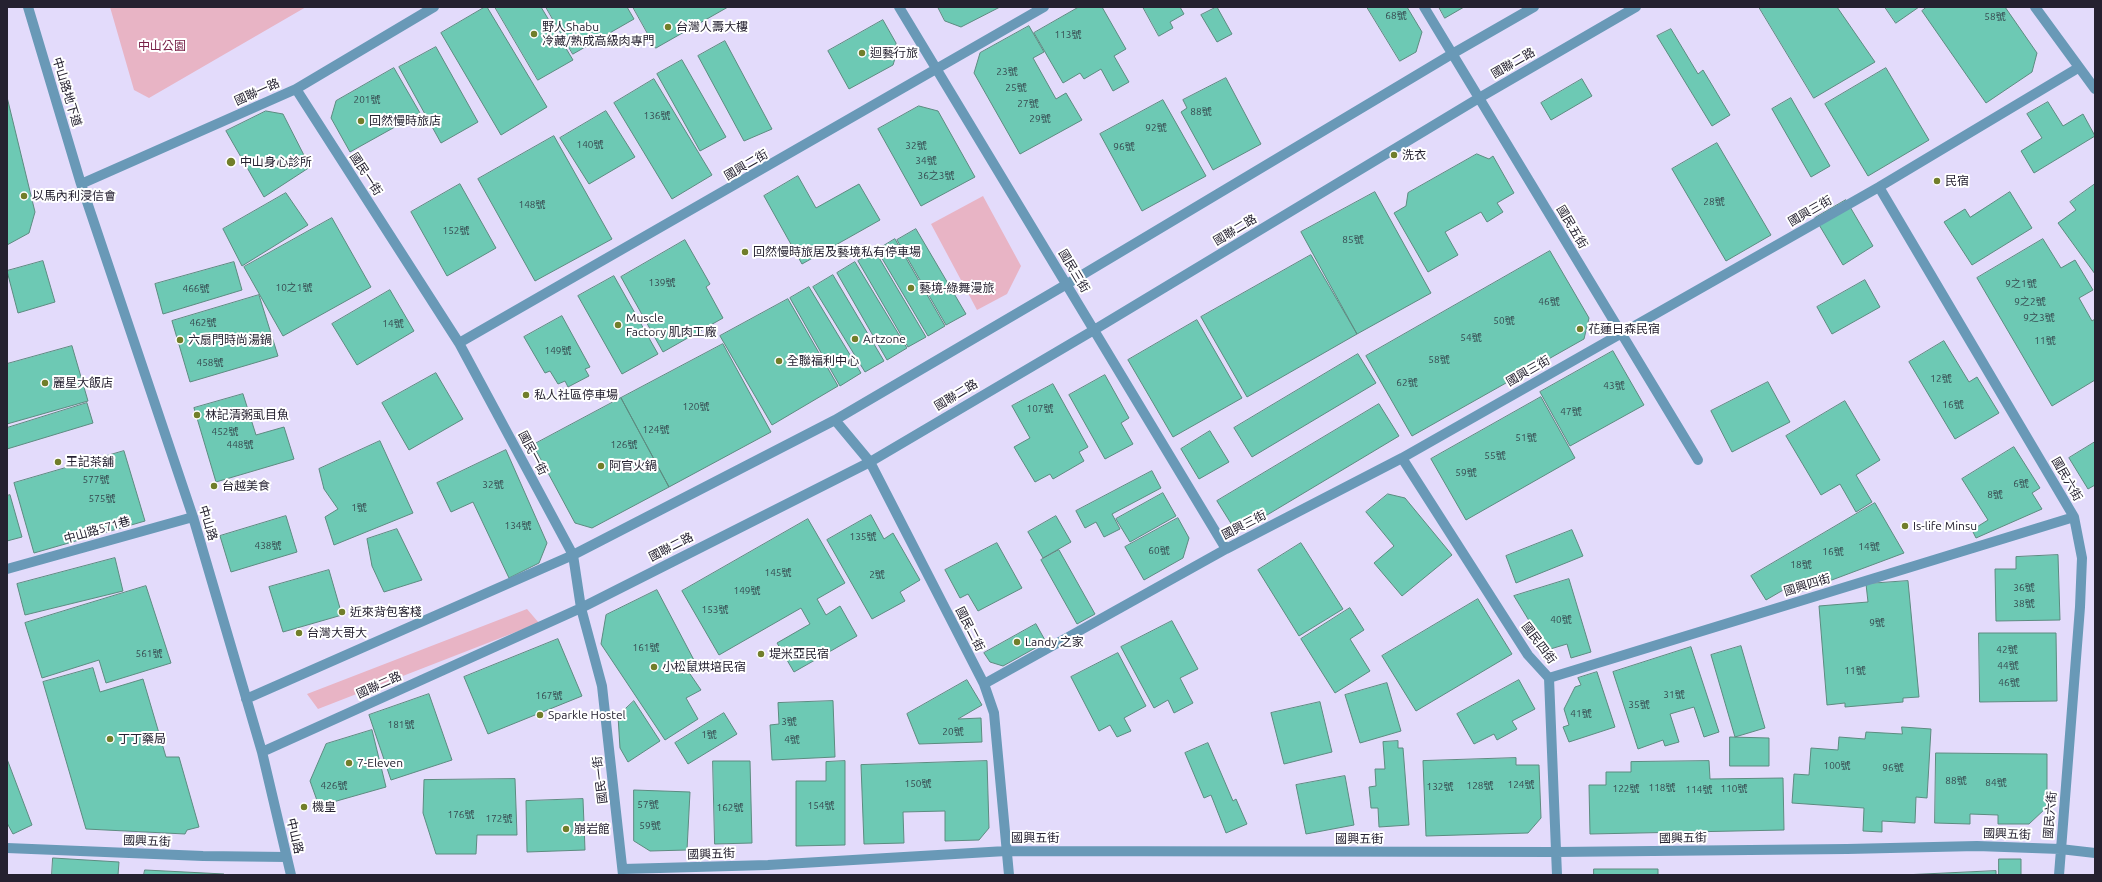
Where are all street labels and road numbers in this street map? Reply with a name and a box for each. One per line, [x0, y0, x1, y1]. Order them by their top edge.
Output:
street label: 國聯二路 [1489, 45, 1537, 81]
street label: 中山路地下道 [50, 55, 84, 129]
street label: 國聯一路 [232, 76, 282, 108]
street label: 國興二街 [722, 147, 770, 183]
street label: 國民一街 [347, 150, 385, 198]
street label: 國興三街 [1786, 193, 1834, 229]
street label: 國民五街 [1553, 203, 1591, 251]
street label: 國聯二路 [1211, 211, 1259, 249]
street label: 國民三街 [1055, 247, 1093, 295]
street label: 國興三街 [1504, 353, 1552, 389]
street label: 國聯二路 [932, 376, 980, 414]
street label: 國民一街 [515, 428, 551, 478]
street label: 國民六街 [2049, 455, 2085, 503]
street label: 中山路 [196, 504, 220, 542]
street label: 國興三街 [1219, 508, 1269, 542]
street label: 中山路571巷 [62, 514, 132, 546]
street label: 國聯二路 [646, 530, 696, 564]
street label: 國興四街 [1782, 571, 1832, 599]
street label: 國民二街 [953, 604, 987, 654]
street label: 國民四街 [1519, 619, 1559, 667]
street label: 國聯二路 [354, 669, 404, 701]
street label: 國民一街 [590, 755, 610, 805]
street label: 國民六街 [2041, 790, 2059, 840]
street label: 中山路 [284, 817, 306, 855]
street label: 國興五街 [1983, 826, 2031, 842]
street label: 國興五街 [1659, 830, 1707, 846]
street label: 國興五街 [1011, 831, 1059, 845]
street label: 國興五街 [1335, 832, 1383, 846]
street label: 國興五街 [123, 833, 171, 849]
street label: 國興五街 [687, 846, 735, 862]

